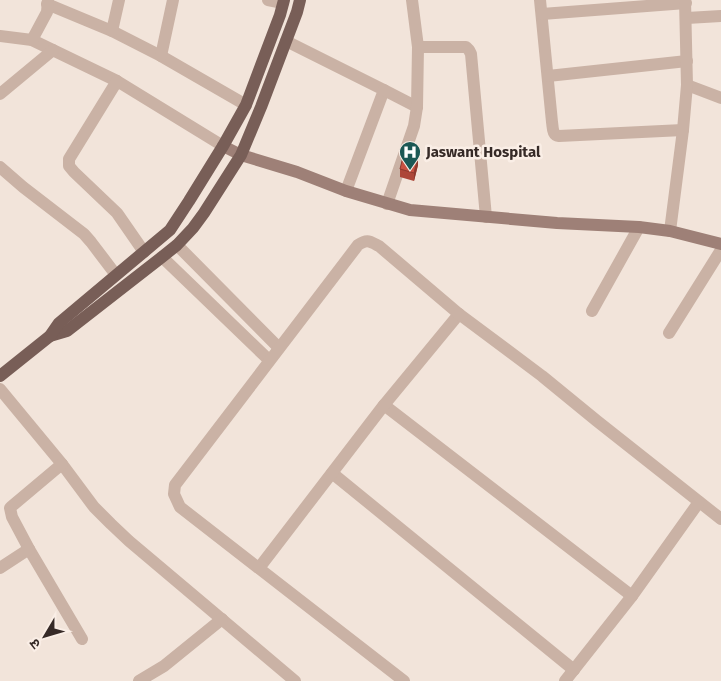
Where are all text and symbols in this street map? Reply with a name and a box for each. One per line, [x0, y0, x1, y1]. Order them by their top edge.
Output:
hospital icon: Jaswant Hospital [398, 140, 422, 171]
place label: Jaswant Hospital [425, 143, 541, 161]
north arrow [20, 611, 70, 661]
text: उ [25, 635, 44, 652]

